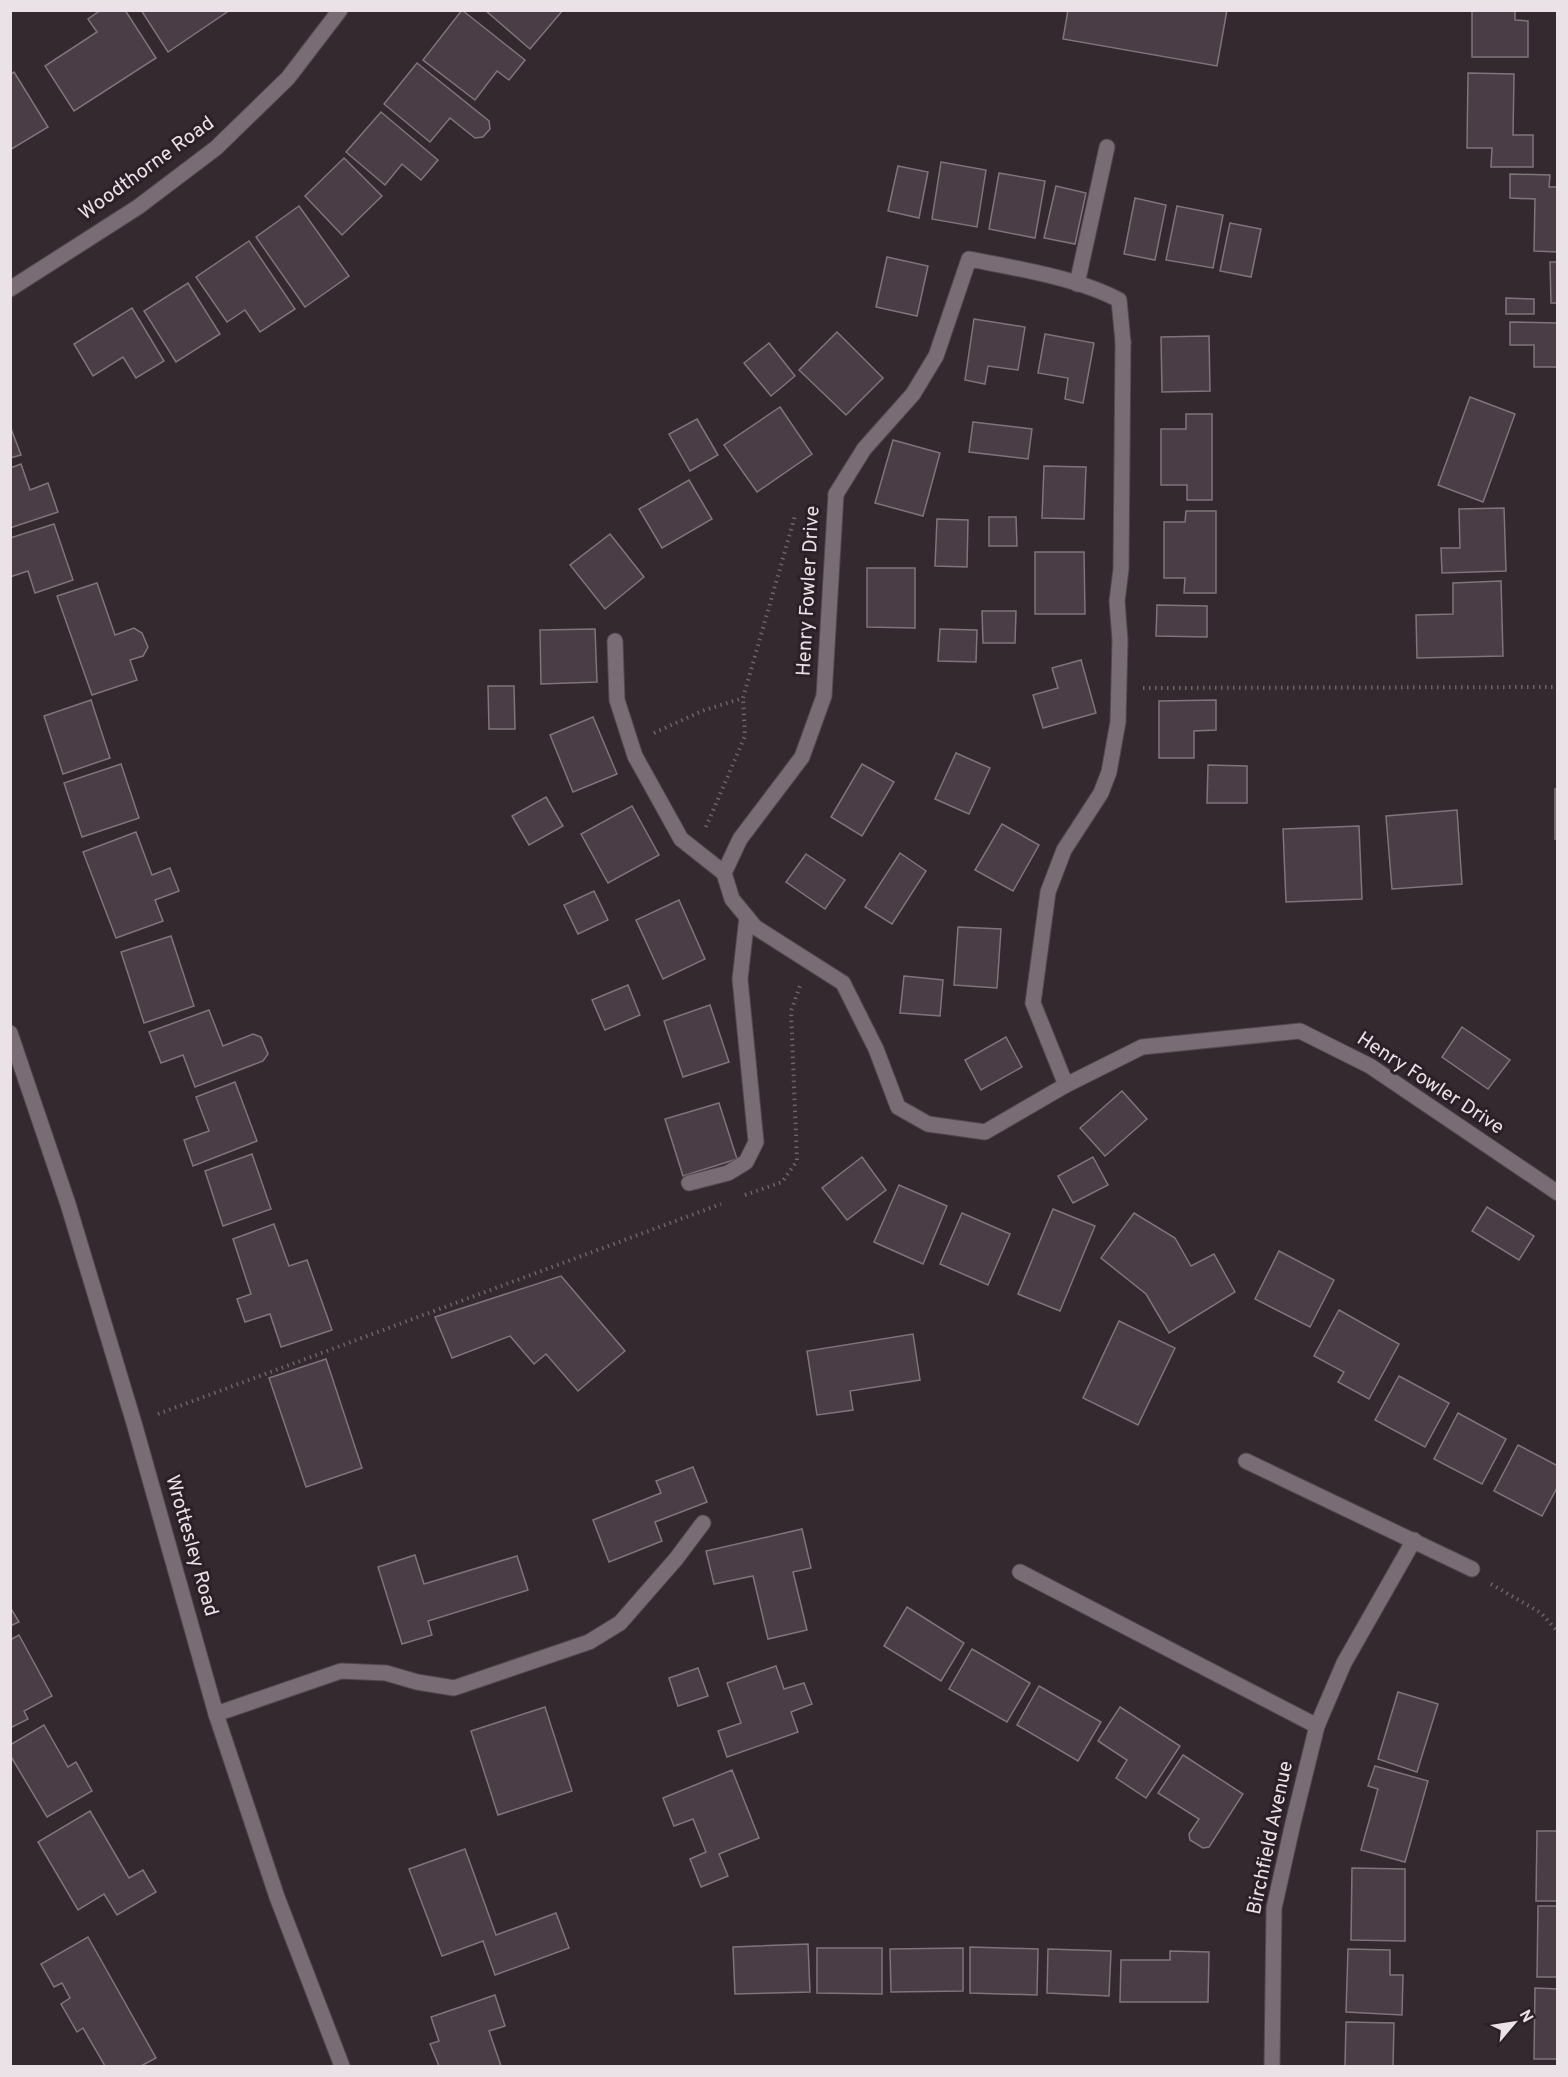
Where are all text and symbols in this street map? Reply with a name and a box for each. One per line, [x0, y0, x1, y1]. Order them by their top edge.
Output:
street label: Woodthorne Road [74, 111, 220, 227]
street label: Henry Fowler Drive [792, 505, 826, 677]
street label: Henry Fowler Drive [1351, 1027, 1509, 1141]
street label: Wrottesley Road [158, 1472, 224, 1620]
street label: Birchfield Avenue [1242, 1759, 1300, 1917]
north arrow [1484, 1993, 1544, 2053]
text: N [1514, 2007, 1537, 2027]

